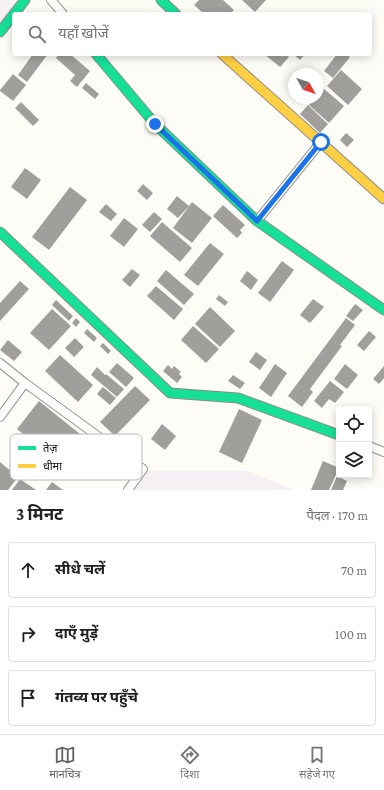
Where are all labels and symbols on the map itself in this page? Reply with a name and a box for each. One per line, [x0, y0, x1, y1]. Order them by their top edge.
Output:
north arrow [288, 68, 324, 104]
route end [146, 115, 164, 133]
route start [312, 133, 330, 151]
legend [10, 434, 142, 480]
text: तेज़ [43, 442, 58, 454]
text: धीमा [43, 460, 62, 472]

